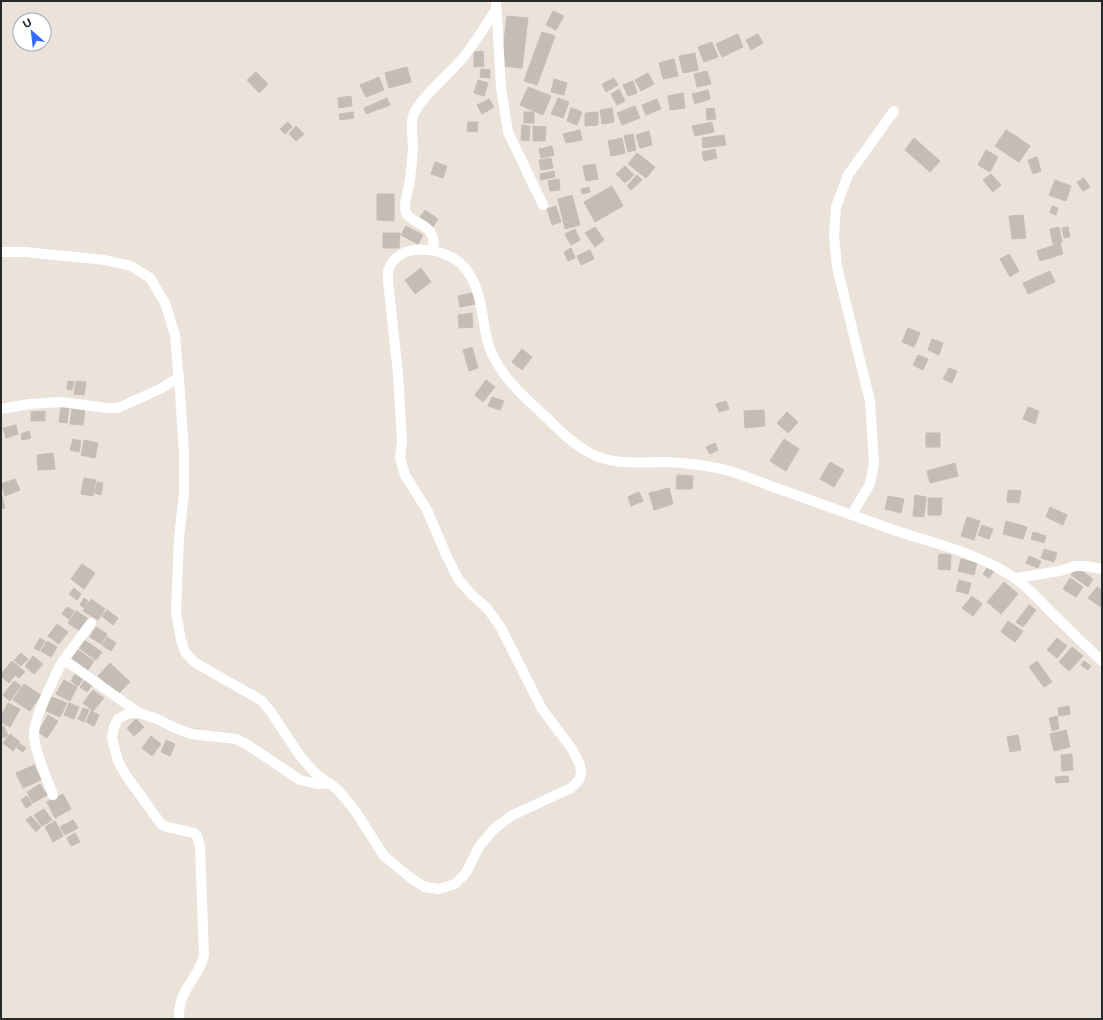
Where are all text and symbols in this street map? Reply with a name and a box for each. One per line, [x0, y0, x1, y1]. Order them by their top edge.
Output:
north arrow [12, 12, 52, 52]
text: U [20, 15, 34, 31]

